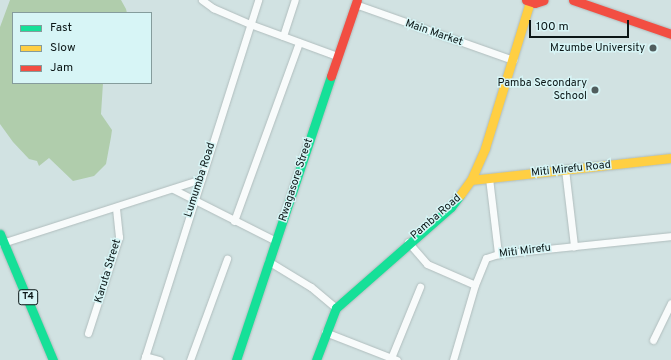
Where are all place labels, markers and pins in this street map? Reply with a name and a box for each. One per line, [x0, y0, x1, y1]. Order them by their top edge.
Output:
place label: Mzumbe University [550, 41, 645, 55]
marker: Mzumbe University [648, 43, 658, 53]
place label: Pamba Secondary School [497, 77, 587, 103]
marker: Pamba Secondary School [590, 85, 600, 95]

